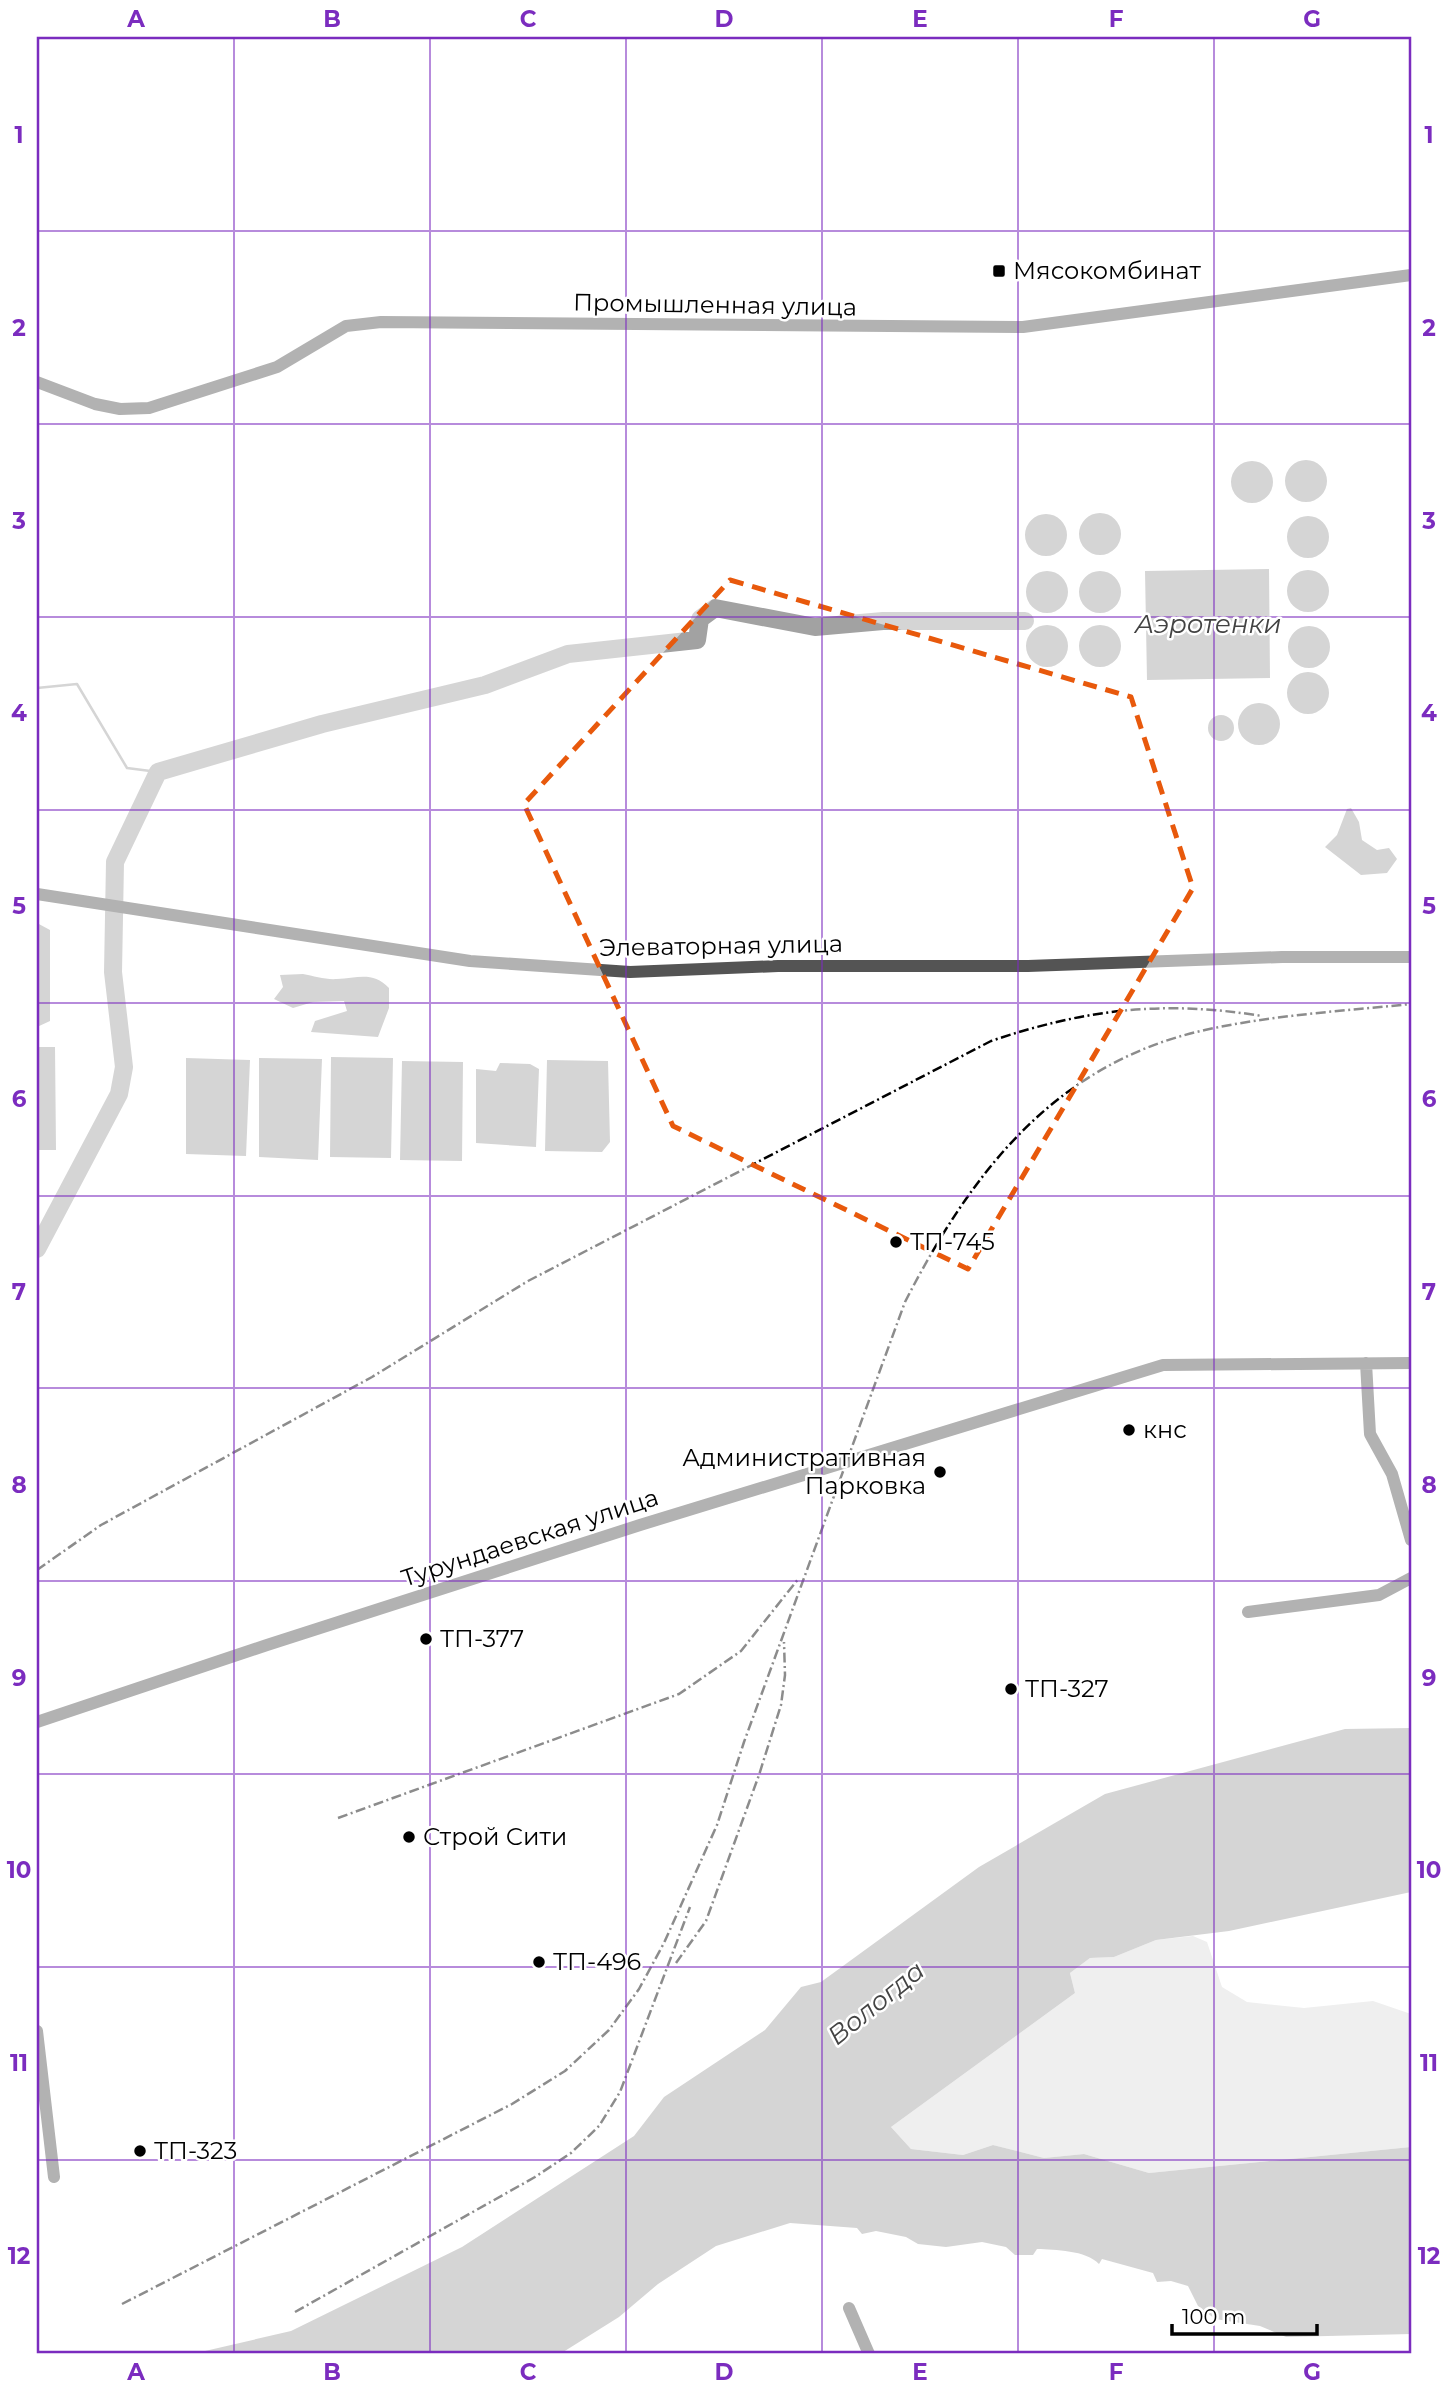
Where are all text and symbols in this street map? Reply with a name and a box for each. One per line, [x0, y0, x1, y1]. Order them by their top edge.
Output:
text: A [126, 5, 145, 33]
text: B [323, 5, 341, 33]
text: C [520, 5, 537, 33]
text: D [715, 5, 734, 33]
text: E [912, 5, 928, 33]
text: F [1109, 5, 1124, 33]
text: G [1303, 5, 1321, 33]
text: 1 [14, 121, 24, 149]
text: 1 [1424, 121, 1434, 149]
place label: Мясокомбинат [1013, 256, 1201, 285]
marker: Мясокомбинат [991, 263, 1007, 279]
street label: Промышленная улица [573, 288, 857, 321]
text: 2 [12, 314, 26, 342]
text: 2 [1422, 314, 1436, 342]
text: 3 [11, 507, 26, 535]
text: 3 [1421, 507, 1436, 535]
water label: Аэротенки [1134, 608, 1281, 640]
text: 4 [11, 699, 27, 727]
text: 4 [1421, 699, 1437, 727]
text: 5 [12, 892, 26, 920]
text: 5 [1422, 892, 1436, 920]
street label: Элеваторная улица [599, 929, 843, 962]
text: 6 [12, 1085, 27, 1113]
text: 6 [1422, 1085, 1437, 1113]
place label: ТП-745 [910, 1227, 995, 1256]
marker: ТП-745 [888, 1234, 904, 1250]
text: 7 [12, 1278, 26, 1306]
text: 7 [1422, 1278, 1436, 1306]
place label: кнс [1143, 1415, 1187, 1444]
marker: кнс [1121, 1422, 1137, 1438]
place label: Административная Парковка [682, 1443, 926, 1500]
marker: Административная Парковка [932, 1464, 948, 1480]
text: 8 [11, 1471, 27, 1499]
text: 8 [1421, 1471, 1437, 1499]
street label: Турундаевская улица [398, 1482, 662, 1593]
place label: ТП-377 [440, 1624, 524, 1653]
marker: ТП-377 [418, 1631, 434, 1647]
text: 9 [12, 1664, 26, 1692]
text: 9 [1422, 1664, 1436, 1692]
place label: ТП-327 [1025, 1674, 1109, 1703]
marker: ТП-327 [1003, 1681, 1019, 1697]
place label: Строй Сити [423, 1822, 567, 1851]
marker: Строй Сити [401, 1829, 417, 1845]
text: 10 [7, 1856, 31, 1884]
text: 10 [1417, 1856, 1441, 1884]
place label: ТП-496 [553, 1947, 641, 1976]
marker: ТП-496 [531, 1954, 547, 1970]
water label: Вологда [821, 1954, 931, 2052]
text: 11 [10, 2049, 28, 2077]
text: 11 [1420, 2049, 1438, 2077]
place label: ТП-323 [154, 2136, 237, 2165]
marker: ТП-323 [132, 2143, 148, 2159]
text: 12 [8, 2242, 30, 2270]
text: 12 [1418, 2242, 1440, 2270]
scale bar [1172, 2293, 1317, 2337]
text: 100 m [1182, 2304, 1245, 2329]
text: A [126, 2358, 145, 2386]
text: B [323, 2358, 341, 2386]
text: C [520, 2358, 537, 2386]
text: D [715, 2358, 734, 2386]
text: E [912, 2358, 928, 2386]
text: F [1109, 2358, 1124, 2386]
text: G [1303, 2358, 1321, 2386]

